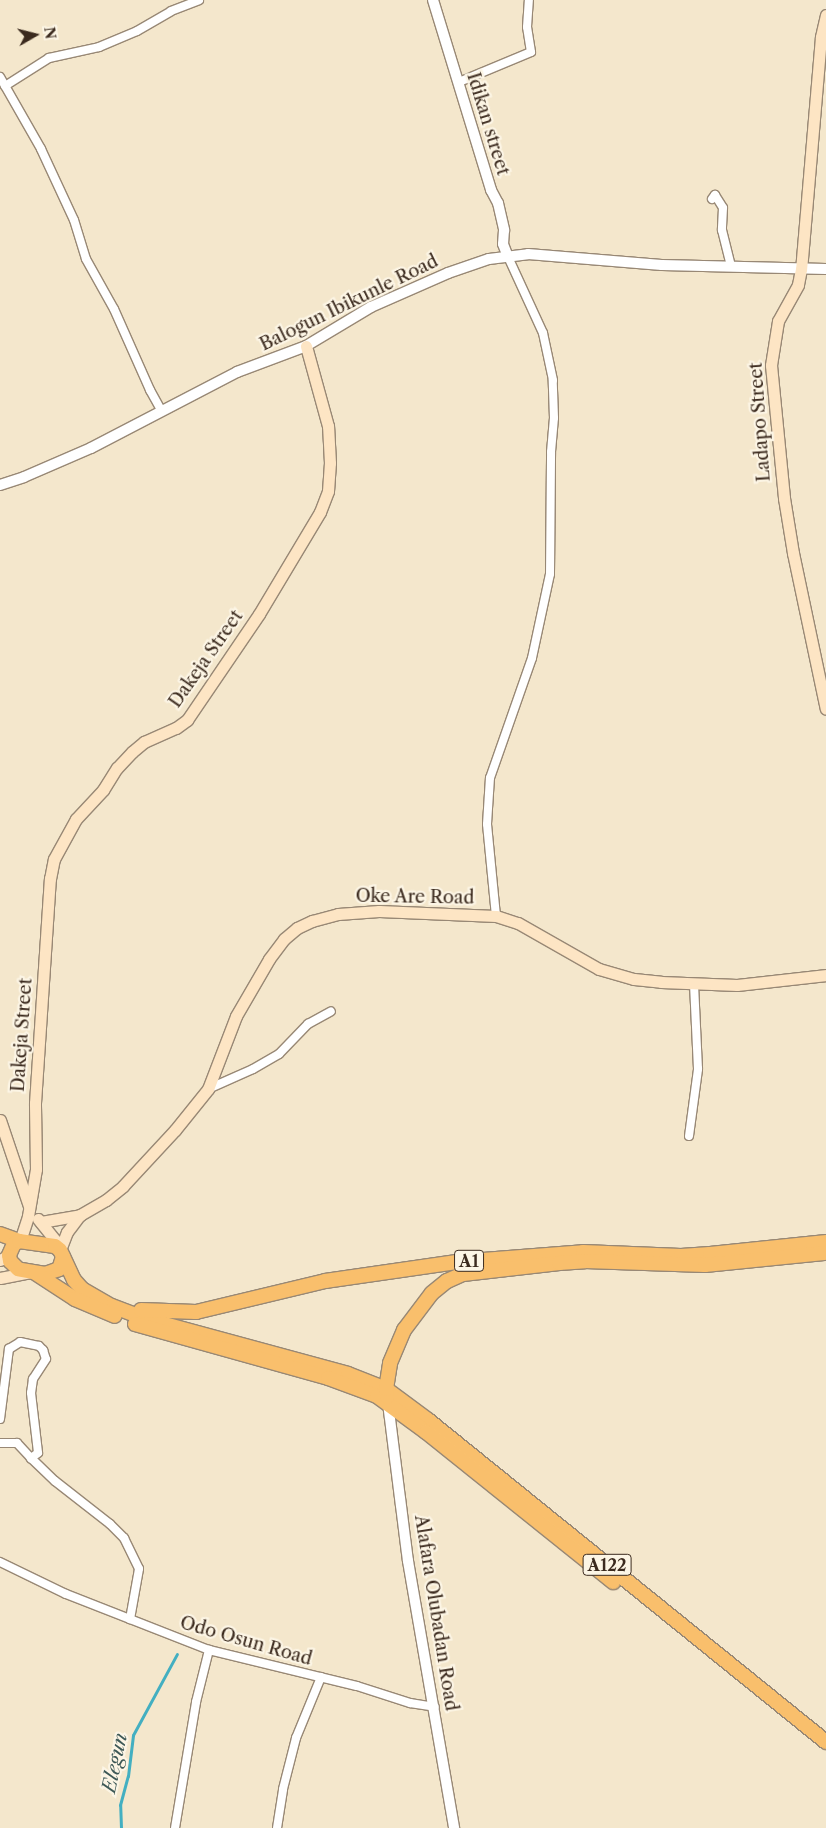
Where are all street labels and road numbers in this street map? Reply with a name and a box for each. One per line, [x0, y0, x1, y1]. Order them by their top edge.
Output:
street label: Idikan street [462, 70, 514, 178]
street label: Balogun Ibikunle Road [256, 250, 442, 356]
street label: Ladapo Street [745, 362, 775, 482]
street label: Dakeja Street [164, 606, 248, 712]
street label: Oke Are Road [355, 885, 475, 909]
street label: Dakeja Street [7, 977, 37, 1093]
road number: A1 [454, 1248, 484, 1274]
street label: Alafara Olubadan Road [410, 1513, 462, 1713]
road number: A122 [582, 1552, 632, 1578]
street label: Odo Osun Road [178, 1612, 314, 1670]

